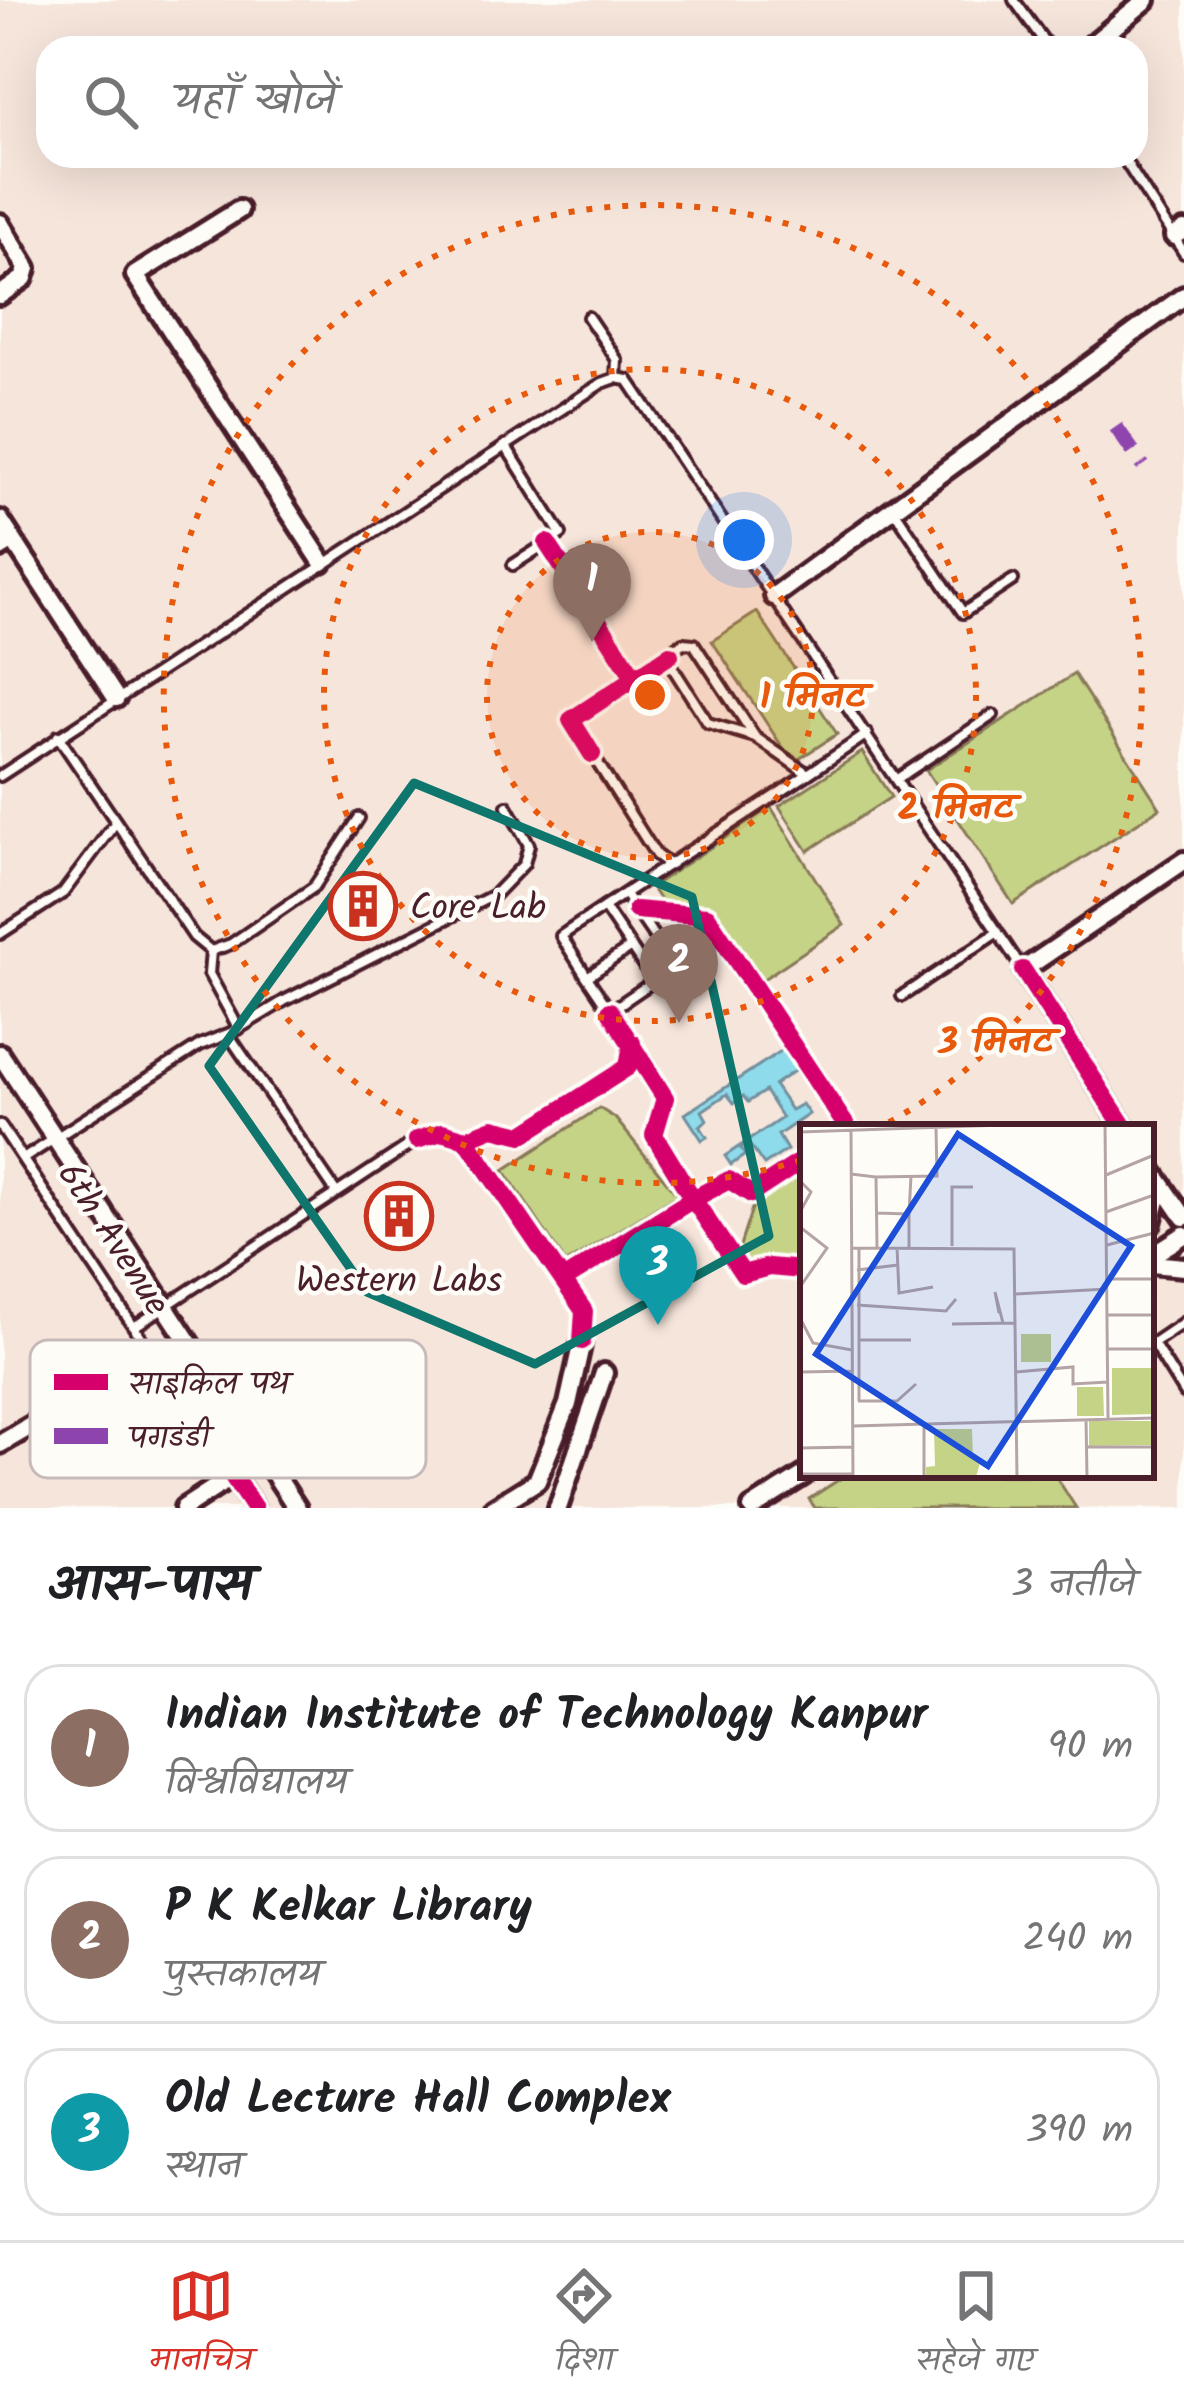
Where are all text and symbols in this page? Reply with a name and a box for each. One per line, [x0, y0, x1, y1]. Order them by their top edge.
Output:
search box [36, 36, 1148, 168]
text: यहाँ खोजें [174, 66, 336, 138]
icon: search [78, 69, 144, 135]
your location [714, 510, 774, 570]
pin: 1 [553, 543, 631, 642]
text: 1 मिनट [760, 670, 874, 727]
centre of rings [629, 674, 671, 716]
text: 2 मिनट [898, 781, 1022, 838]
building icon: Core Lab [328, 871, 398, 941]
place label: Core Lab [410, 881, 546, 938]
pin: 2 [640, 924, 718, 1023]
text: 3 मिनट [937, 1015, 1061, 1072]
inset map [800, 1124, 1154, 1478]
street label: 6th Avenue [41, 1152, 183, 1328]
building icon: Western Labs [364, 1181, 434, 1251]
pin: 3 [619, 1226, 697, 1325]
place label: Western Labs [296, 1254, 502, 1311]
legend [30, 1340, 426, 1478]
text: साइकिल पथ [129, 1359, 294, 1412]
text: पगडंडी [128, 1413, 216, 1466]
text: आस-पास [48, 1546, 253, 1627]
text: 3 नतीजे [1011, 1555, 1136, 1617]
text: Indian Institute of Technology Kanpur [165, 1681, 927, 1753]
text: 1 [84, 1717, 96, 1779]
text: 90 m [1048, 1717, 1133, 1779]
text: विश्वविद्यालय [165, 1753, 348, 1815]
text: P K Kelkar Library [165, 1873, 532, 1945]
text: 2 [79, 1909, 101, 1971]
text: 240 m [1023, 1909, 1133, 1971]
text: पुस्तकालय [165, 1945, 321, 2007]
text: Old Lecture Hall Complex [165, 2065, 671, 2137]
text: 3 [79, 2101, 101, 2163]
text: 390 m [1026, 2101, 1133, 2163]
text: स्थान [165, 2137, 241, 2199]
tab: मानचित्र [150, 2263, 252, 2388]
tab: दिशा [551, 2263, 617, 2388]
tab: सहेजे गए [917, 2263, 1034, 2388]

